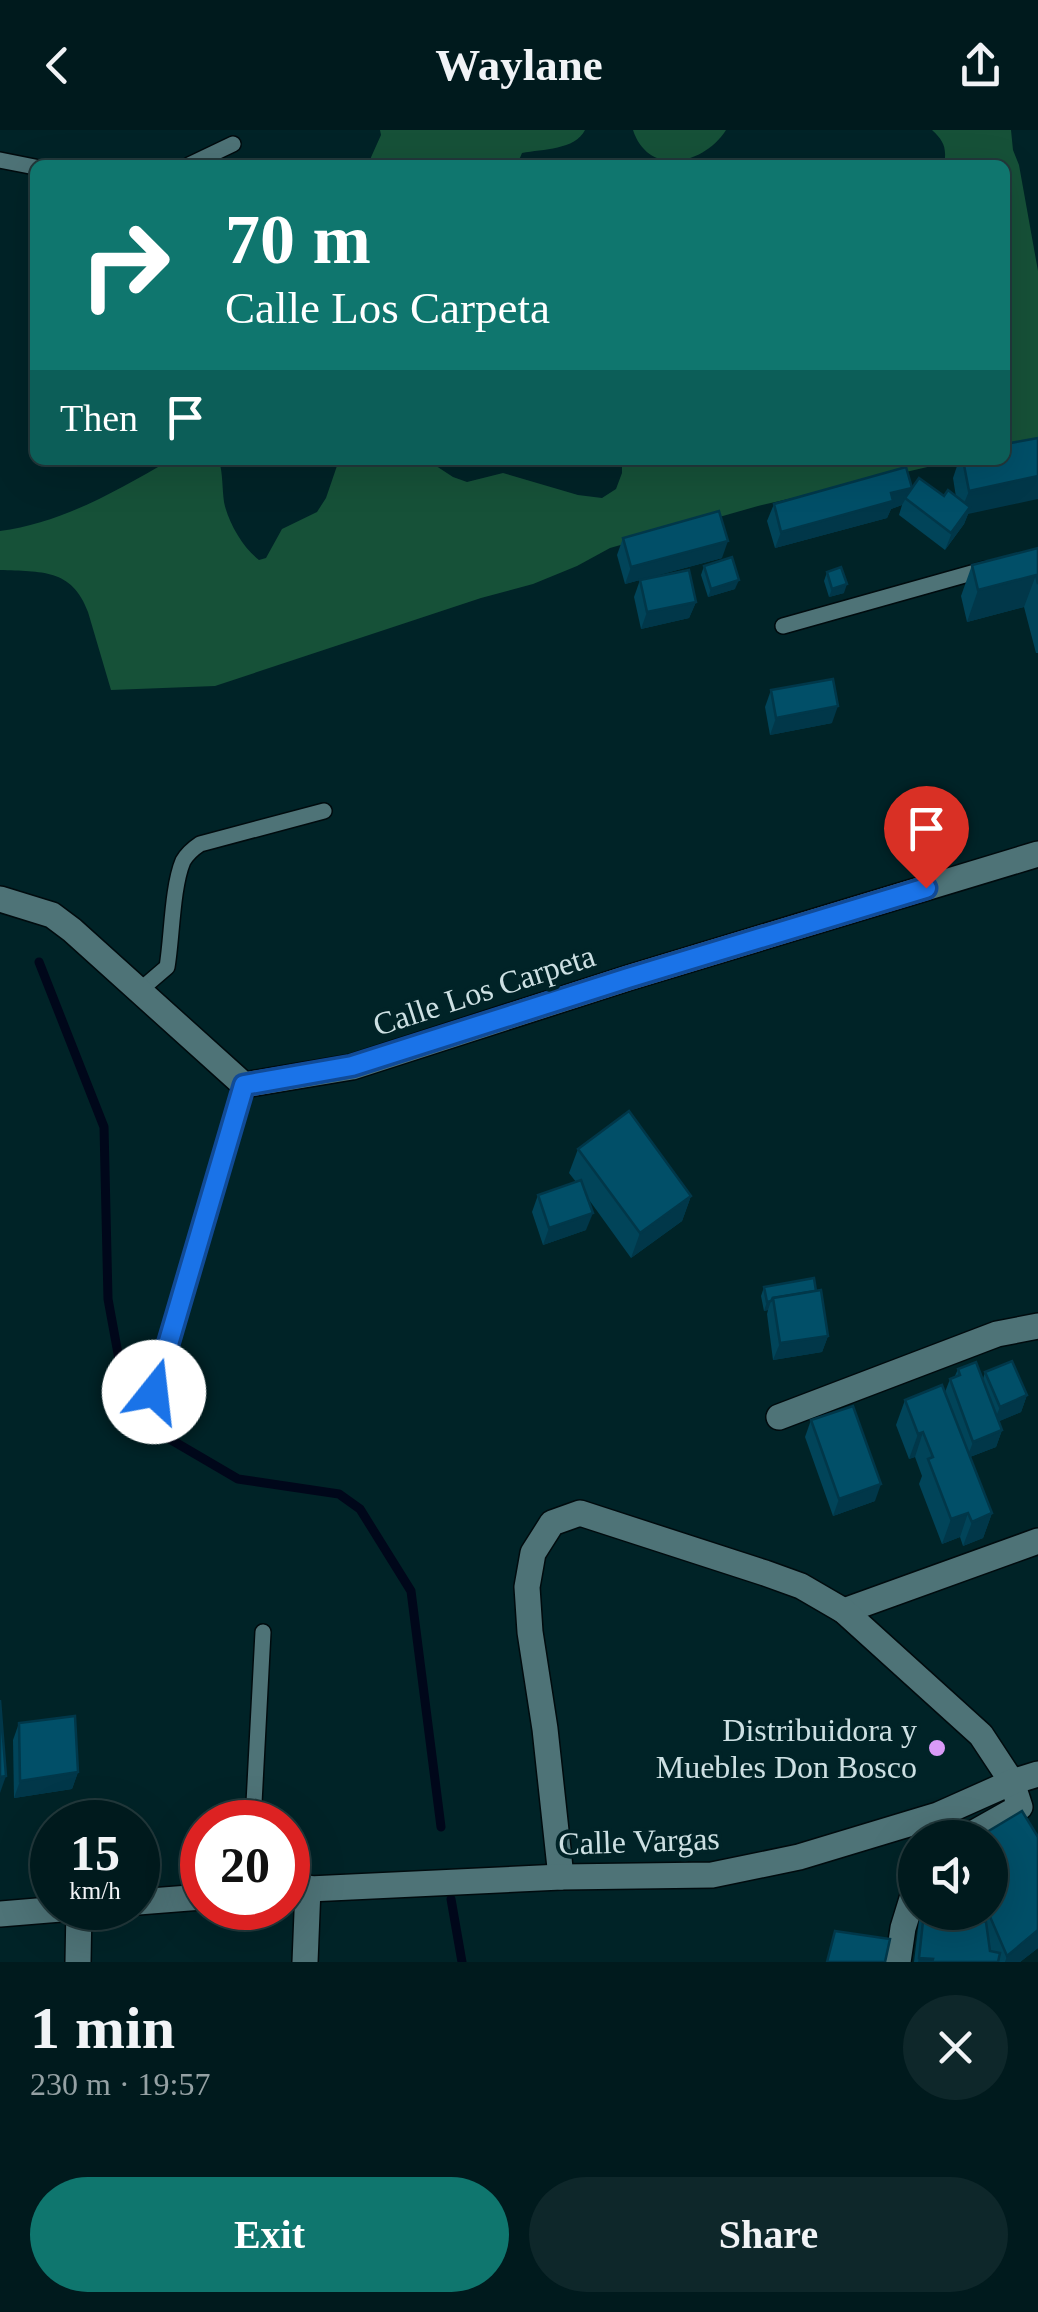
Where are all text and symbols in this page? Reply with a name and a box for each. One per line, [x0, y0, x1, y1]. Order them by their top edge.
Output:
icon: back [30, 38, 85, 93]
icon: share [953, 38, 1008, 93]
text: Waylane [435, 40, 603, 90]
icon: right [60, 200, 190, 330]
text: 70 m [225, 201, 371, 278]
text: Calle Los Carpeta [225, 283, 550, 333]
icon: arrive [158, 390, 213, 445]
text: Then [60, 397, 138, 439]
pin [884, 786, 969, 889]
icon: arrive [899, 801, 954, 856]
street label: Calle Los Carpeta [369, 937, 599, 1043]
position arrow [102, 1340, 206, 1444]
place label: Distribuidora y Muebles Don Bosco [656, 1712, 917, 1785]
marker: Distribuidora y Muebles Don Bosco [926, 1737, 948, 1759]
speed limit sign: 20 [180, 1800, 310, 1930]
street label: Calle Vargas [558, 1820, 720, 1862]
map controls [898, 1820, 1008, 1930]
button: sound [898, 1820, 1008, 1930]
text: 15 [70, 1825, 120, 1881]
text: km/h [69, 1877, 121, 1904]
text: 1 min [30, 1995, 175, 2061]
button: close [903, 1995, 1008, 2100]
text: 230 m · 19:57 [30, 2066, 210, 2102]
button: Exit [30, 2177, 509, 2292]
button: Share [529, 2177, 1008, 2292]

